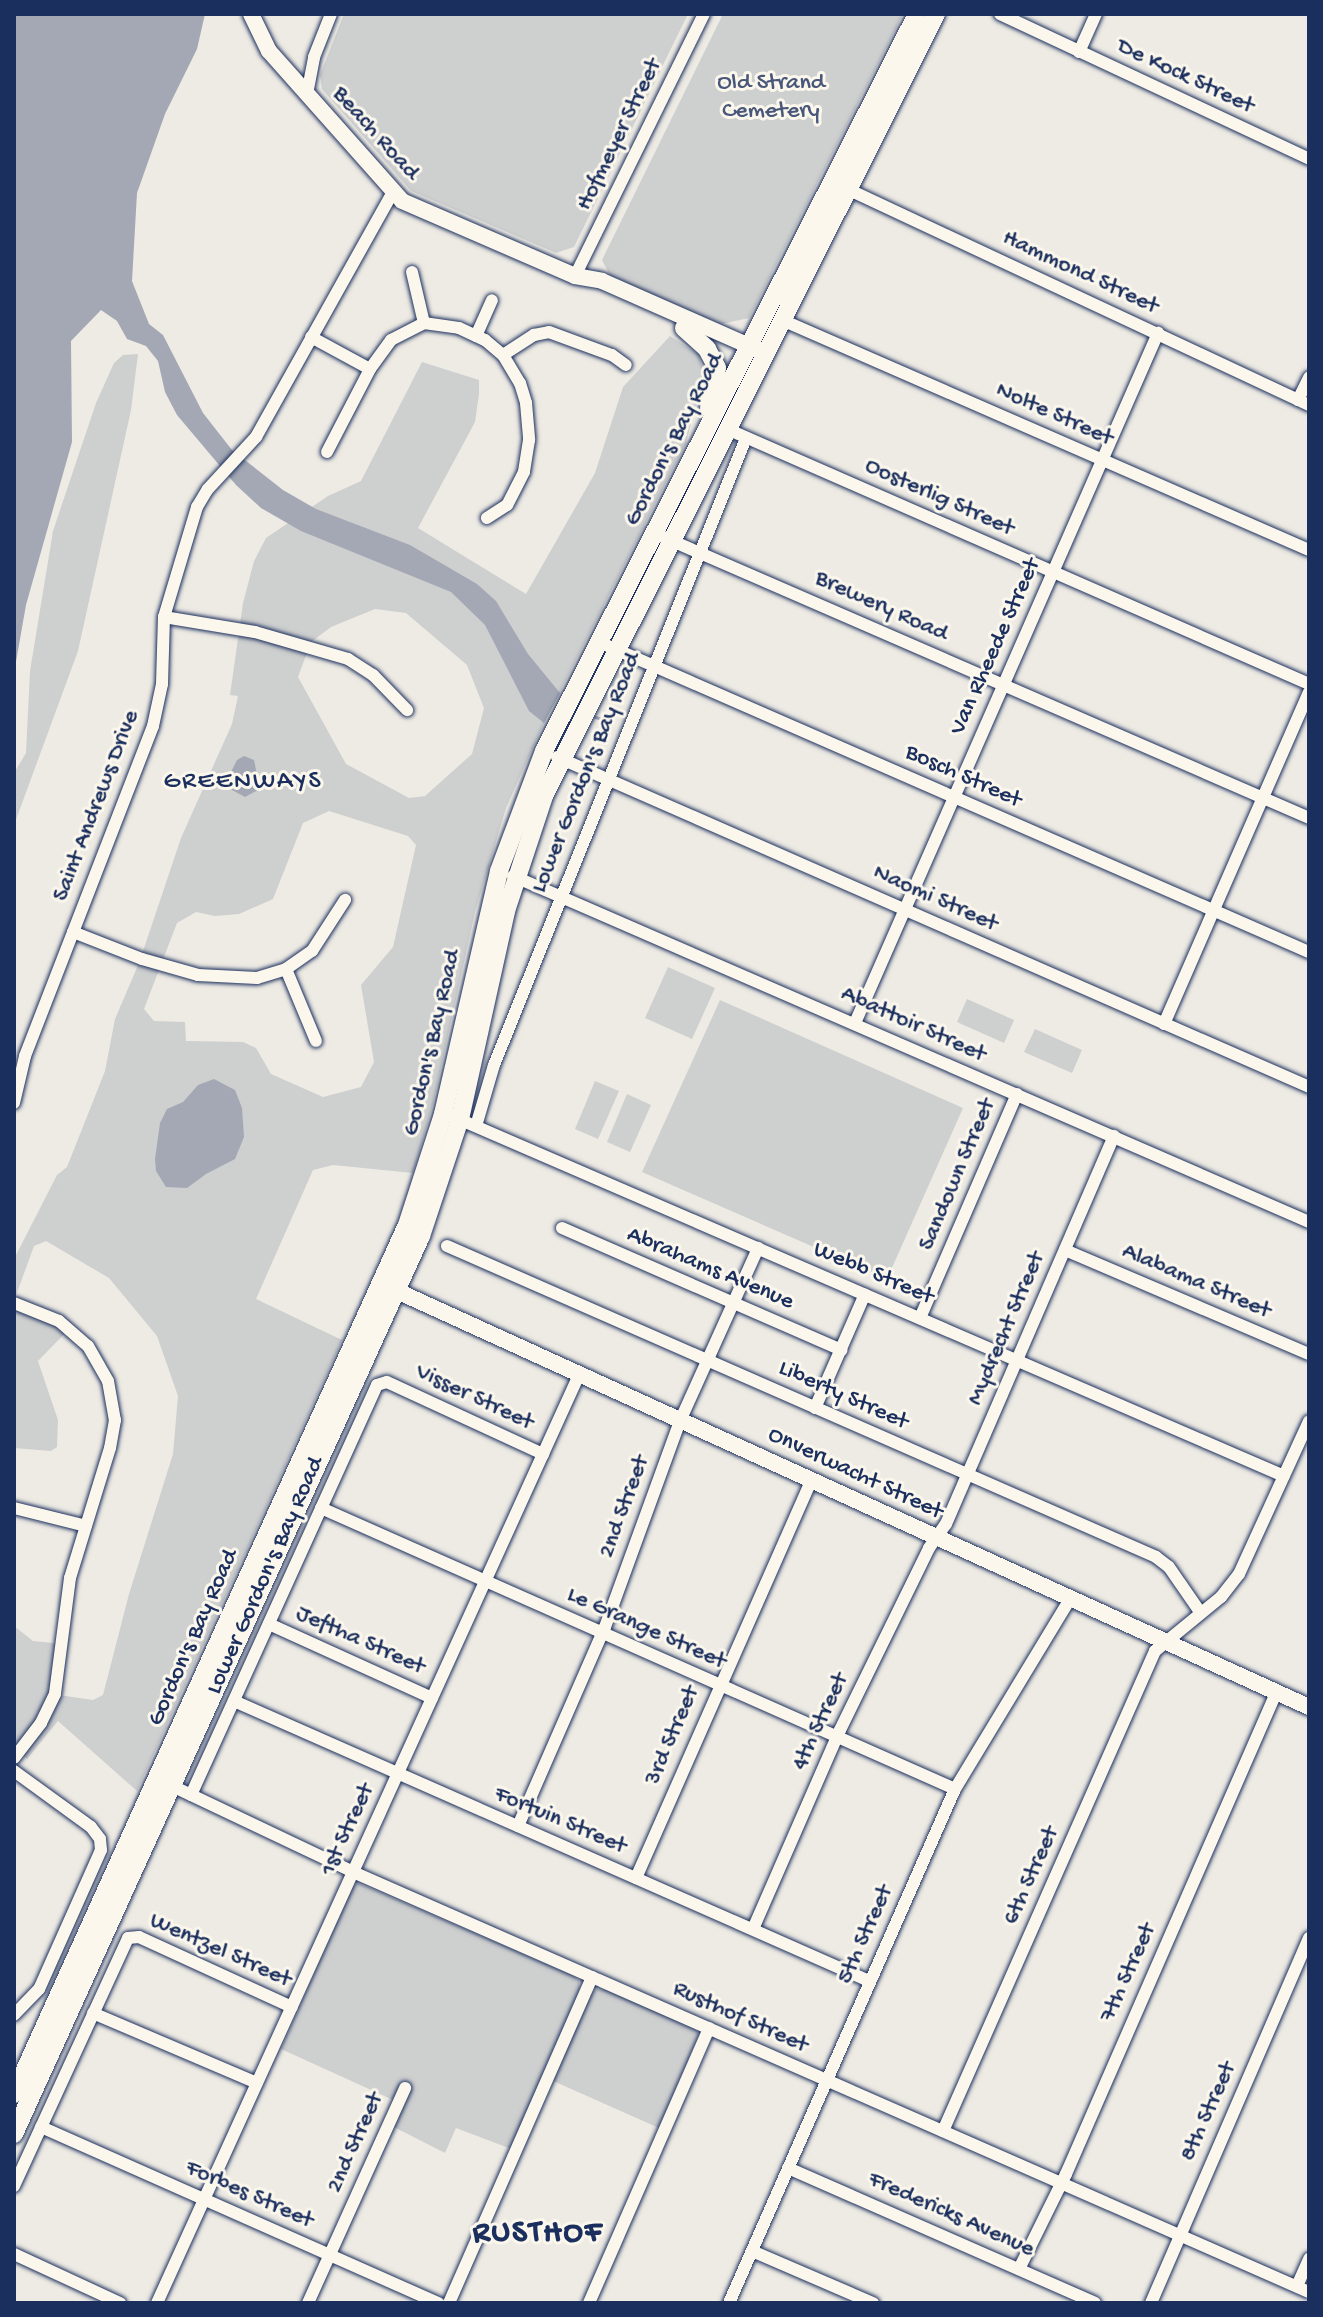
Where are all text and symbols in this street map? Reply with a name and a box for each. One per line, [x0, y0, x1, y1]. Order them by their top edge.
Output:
street label: De Kock Street [1112, 33, 1258, 121]
street label: Hofmeyer Street [571, 54, 669, 216]
park label: Old Strand Cemetery [717, 70, 825, 126]
street label: Beach Road [325, 81, 425, 187]
street label: Hammond Street [997, 224, 1163, 322]
street label: Gordon's Bay Road [619, 349, 731, 531]
street label: Nolte Street [991, 376, 1117, 454]
street label: Oosterlig Street [860, 452, 1018, 544]
street label: Van Rheede Street [944, 554, 1048, 740]
street label: Brewery Road [810, 565, 952, 649]
street label: Lower Gordon's Bay Road [526, 649, 648, 897]
street label: Saint Andrews Drive [47, 706, 147, 906]
street label: Bosch Street [900, 739, 1026, 815]
district label: GREENWAYS [164, 767, 322, 799]
street label: Naomi Street [868, 859, 1002, 939]
street label: Gordon's Bay Road [398, 947, 468, 1139]
street label: Abattoir Street [836, 980, 990, 1070]
street label: Sandown Street [913, 1095, 1003, 1255]
street label: Abrahams Avenue [622, 1221, 798, 1317]
street label: Webb Street [809, 1236, 937, 1312]
street label: Alabama Street [1117, 1238, 1275, 1326]
street label: Mydrecht Street [962, 1248, 1052, 1410]
street label: Liberty Street [774, 1355, 912, 1437]
street label: Visser Street [410, 1358, 538, 1438]
street label: Onverwacht Street [763, 1421, 947, 1527]
street label: 2nd Street [593, 1452, 657, 1562]
street label: Lower Gordon's Bay Road [201, 1453, 331, 1699]
street label: Gordon's Bay Road [142, 1545, 246, 1731]
street label: Le Grange Street [562, 1581, 730, 1677]
street label: Jeftha Street [291, 1600, 429, 1682]
street label: 4th Street [786, 1669, 856, 1775]
street label: 3rd Street [639, 1682, 707, 1790]
street label: 1st Street [314, 1780, 382, 1880]
street label: Fortuin Street [490, 1780, 630, 1862]
street label: 6th Street [998, 1822, 1066, 1930]
street label: 5th Street [831, 1881, 901, 1989]
street label: Wentzel Street [145, 1907, 295, 1995]
street label: 7th Street [1095, 1919, 1163, 2027]
street label: Rusthof Street [668, 1975, 812, 2061]
street label: 8th Street [1174, 2058, 1244, 2166]
street label: 2nd Street [321, 2088, 391, 2198]
street label: Forbes Street [181, 2154, 317, 2236]
street label: Fredericks Avenue [863, 2165, 1039, 2265]
district label: RUSTHOF [473, 2215, 603, 2253]

